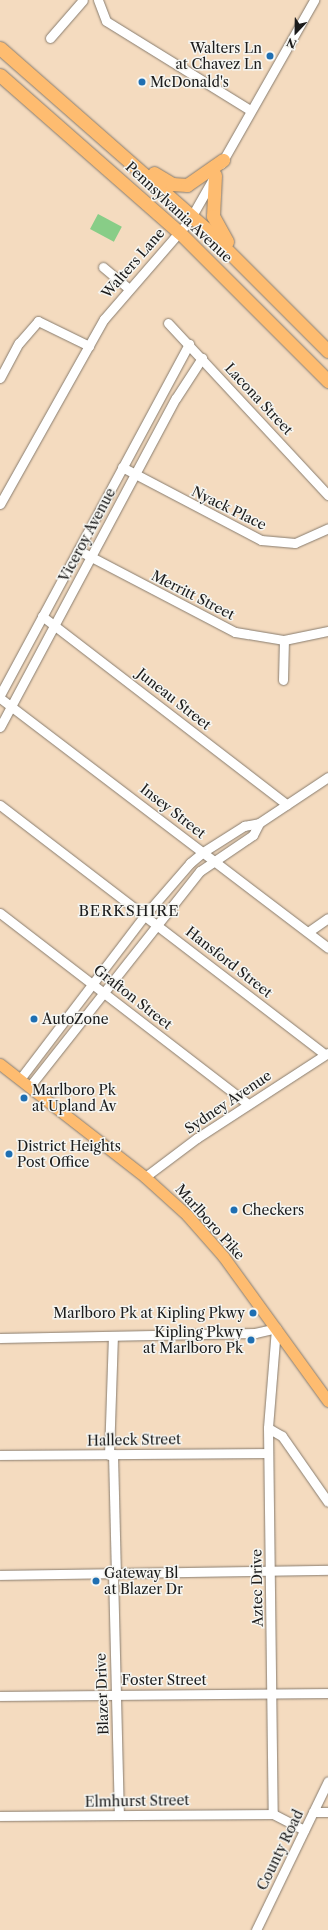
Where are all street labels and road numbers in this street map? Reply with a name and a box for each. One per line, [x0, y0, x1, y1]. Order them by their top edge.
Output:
street label: Pennsylvania Avenue [122, 158, 236, 266]
street label: Walters Lane [98, 225, 168, 301]
street label: Lacona Street [221, 360, 297, 438]
street label: Nyack Place [189, 483, 269, 533]
street label: Viceroy Avenue [55, 485, 119, 585]
street label: Merritt Street [149, 567, 237, 623]
street label: Juneau Street [134, 665, 214, 733]
street label: Insey Street [137, 780, 209, 842]
street label: Hansford Street [182, 923, 276, 1001]
street label: Grafton Street [90, 961, 176, 1033]
street label: Sydney Avenue [181, 1067, 275, 1137]
street label: Marlboro Pike [172, 1181, 248, 1263]
street label: Halleck Street [87, 1431, 181, 1449]
street label: Aztec Drive [248, 1549, 266, 1627]
street label: Blazer Drive [92, 1653, 112, 1735]
street label: Foster Street [121, 1672, 207, 1688]
street label: Elmhurst Street [85, 1792, 189, 1810]
street label: County Road [253, 1807, 307, 1893]

